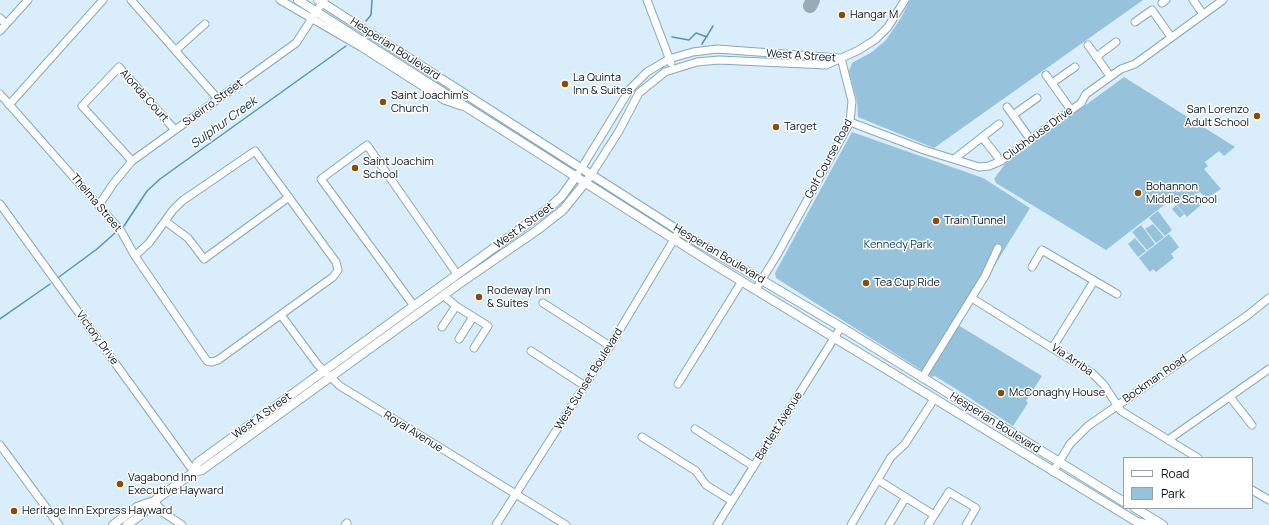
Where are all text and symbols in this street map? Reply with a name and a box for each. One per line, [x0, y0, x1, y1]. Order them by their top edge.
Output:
place label: Hangar M [850, 8, 898, 22]
marker: Hangar M [837, 10, 847, 20]
street label: Hesperian Boulevard [348, 15, 442, 83]
street label: West A Street [766, 47, 836, 65]
street label: Alonda Court [117, 67, 171, 125]
place label: La Quinta Inn & Suites [573, 71, 632, 97]
street label: Sueirro Street [180, 77, 246, 129]
marker: La Quinta Inn & Suites [560, 79, 570, 89]
place label: Saint Joachim's Church [391, 89, 469, 115]
water label: Sulphur Creek [188, 94, 260, 152]
marker: Saint Joachim's Church [378, 97, 388, 107]
place label: San Lorenzo Adult School [1185, 103, 1249, 129]
street label: Clubhouse Drive [1000, 104, 1076, 164]
marker: San Lorenzo Adult School [1252, 111, 1262, 121]
street label: Golf Course Road [803, 117, 855, 201]
place label: Target [784, 120, 817, 134]
marker: Target [771, 122, 781, 132]
place label: Saint Joachim School [363, 155, 434, 181]
marker: Saint Joachim School [350, 163, 360, 173]
street label: Thelma Street [68, 171, 124, 235]
place label: Bohannon Middle School [1146, 180, 1217, 206]
marker: Bohannon Middle School [1133, 188, 1143, 198]
street label: West A Street [492, 200, 556, 252]
place label: Train Tunnel [944, 214, 1006, 228]
marker: Train Tunnel [931, 216, 941, 226]
street label: Hesperian Boulevard [671, 221, 767, 287]
park label: Kennedy Park [864, 238, 932, 252]
place label: Tea Cup Ride [874, 276, 940, 290]
marker: Tea Cup Ride [861, 278, 871, 288]
place label: Rodeway Inn & Suites [487, 284, 551, 310]
marker: Rodeway Inn & Suites [474, 292, 484, 302]
street label: Victory Drive [73, 308, 121, 368]
street label: West Sunset Boulevard [552, 326, 626, 432]
street label: Via Arriba [1049, 341, 1095, 379]
street label: Bockman Road [1120, 352, 1190, 406]
place label: McConaghy House [1009, 386, 1105, 400]
marker: McConaghy House [996, 388, 1006, 398]
street label: Bartlett Avenue [753, 389, 805, 463]
street label: West A Street [230, 390, 294, 442]
street label: Hesperian Boulevard [947, 390, 1043, 456]
street label: Royal Avenue [381, 409, 445, 455]
legend [1123, 457, 1253, 509]
text: Road [1161, 465, 1189, 482]
place label: Vagabond Inn Executive Hayward [128, 471, 224, 497]
marker: Vagabond Inn Executive Hayward [115, 479, 125, 489]
text: Park [1161, 485, 1185, 502]
place label: Heritage Inn Express Hayward [22, 504, 172, 518]
marker: Heritage Inn Express Hayward [9, 506, 19, 516]

